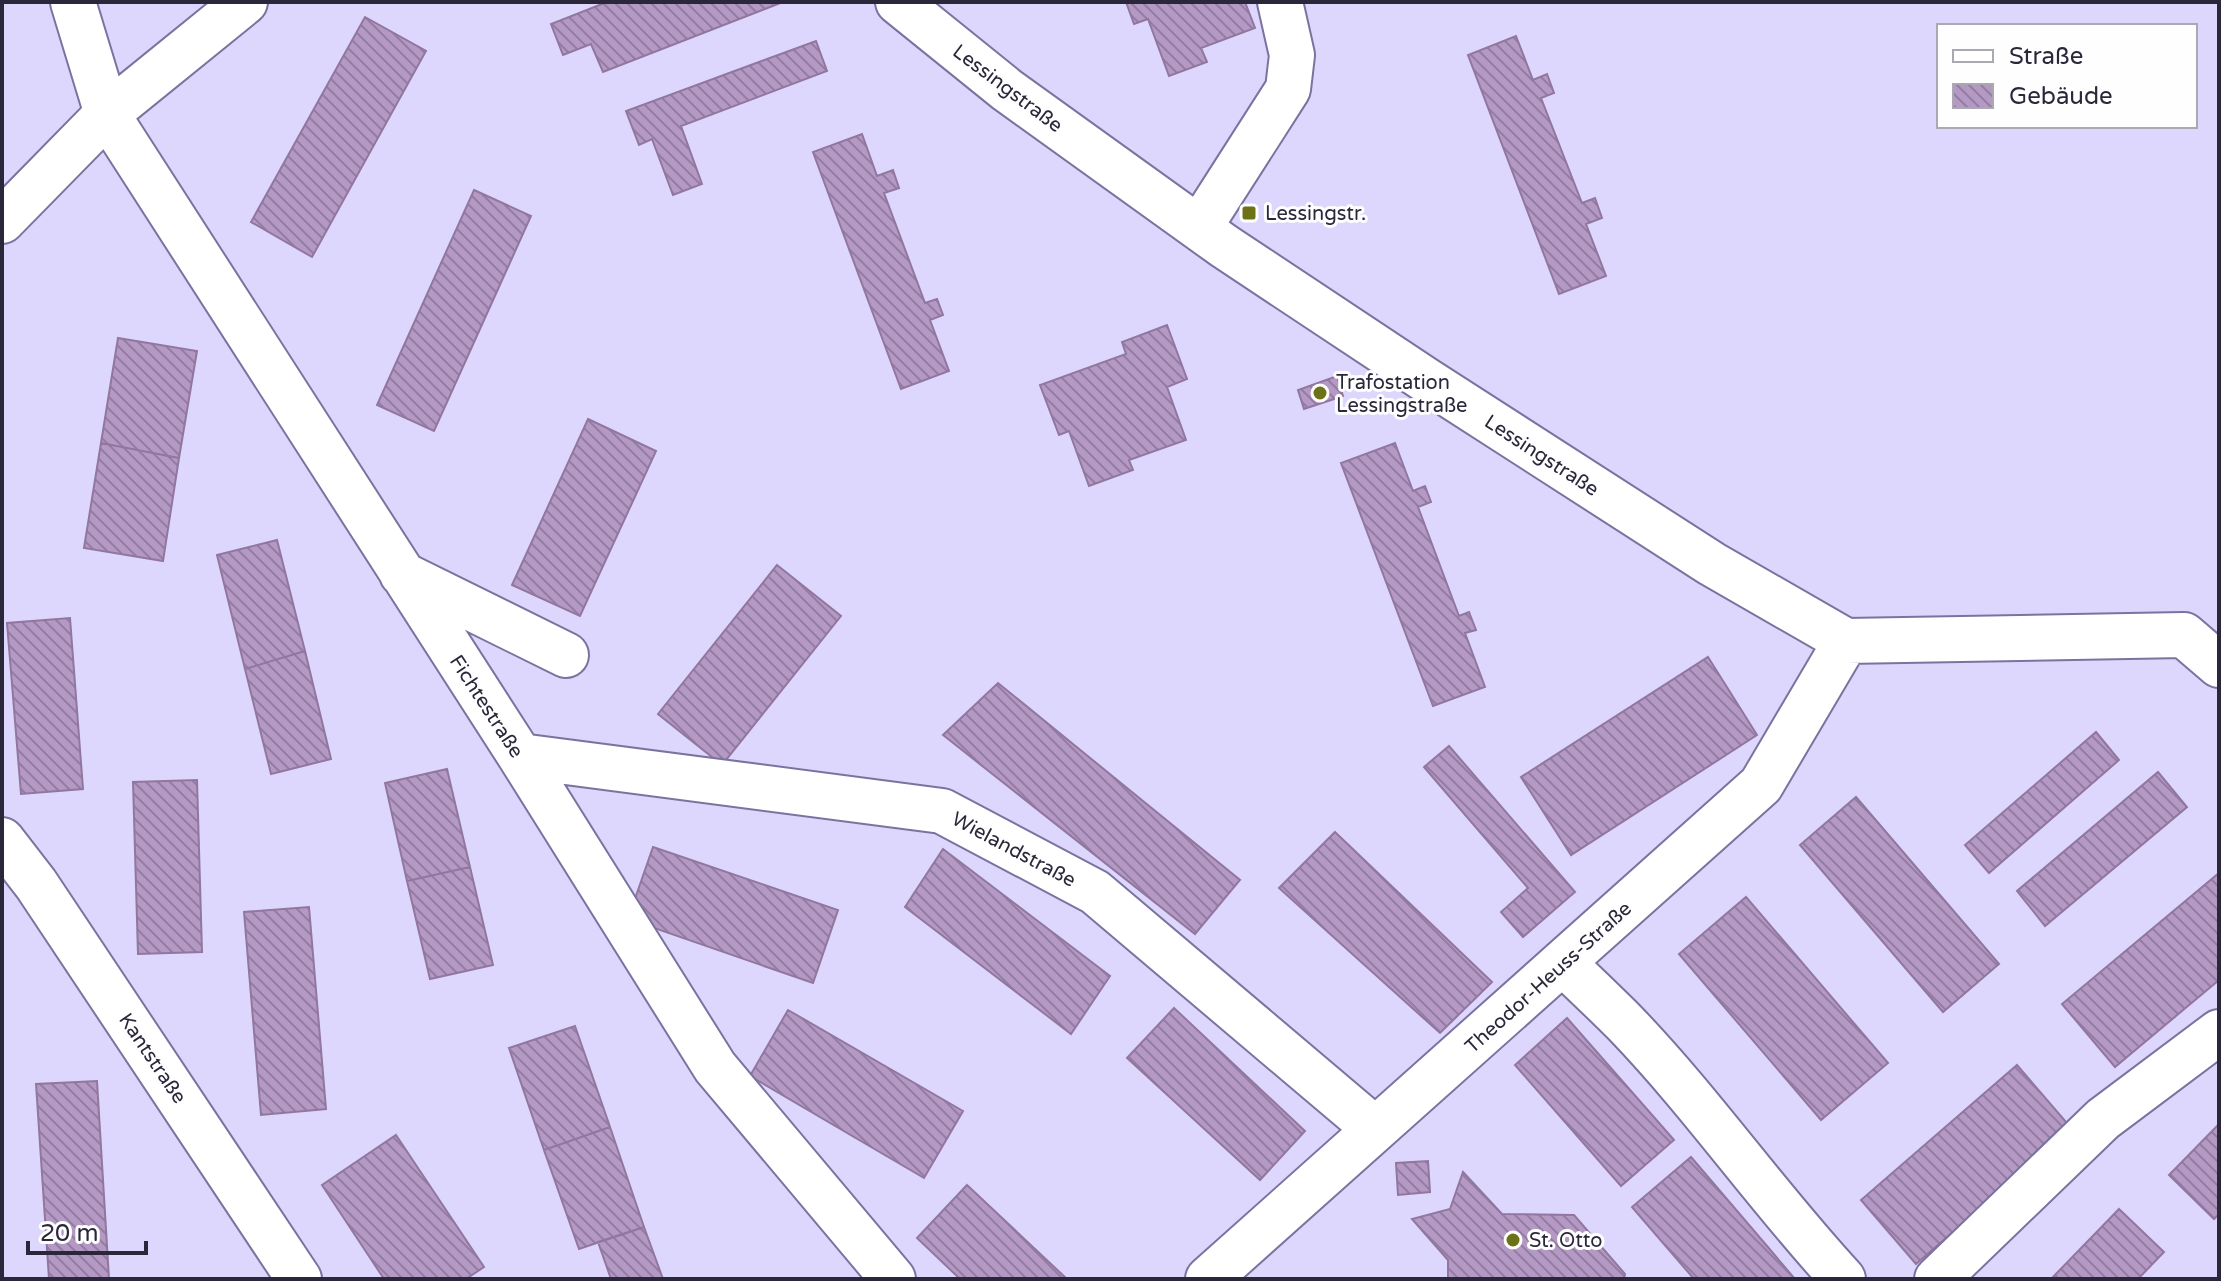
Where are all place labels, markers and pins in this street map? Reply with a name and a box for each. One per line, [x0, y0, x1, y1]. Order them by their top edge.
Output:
place label: Lessingstr. [1265, 202, 1366, 226]
marker: Lessingstr. [1240, 204, 1258, 222]
place label: Trafostation Lessingstraße [1336, 371, 1467, 418]
marker: Trafostation Lessingstraße [1311, 384, 1329, 402]
place label: St. Otto [1529, 1229, 1602, 1253]
marker: St. Otto [1504, 1231, 1522, 1249]

